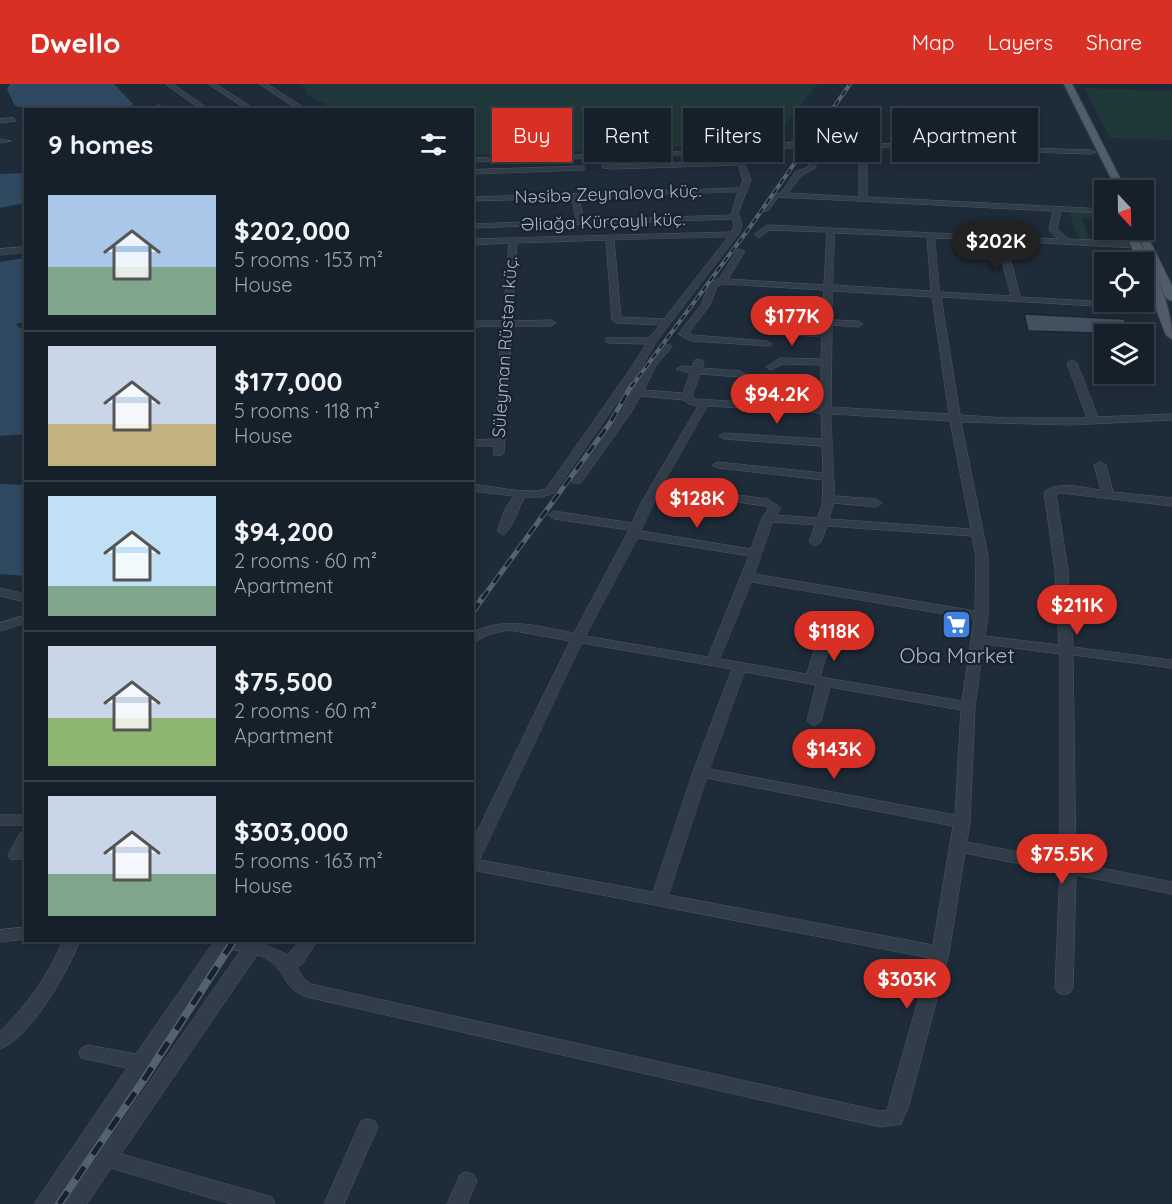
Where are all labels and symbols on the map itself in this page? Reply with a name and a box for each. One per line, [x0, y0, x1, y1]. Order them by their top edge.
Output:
street label: Nəsibə Zeynalova küç. [514, 179, 702, 208]
north arrow [1094, 180, 1154, 240]
street label: Əliağa Kürçaylı küç. [520, 207, 686, 236]
pin: $202K [954, 221, 1038, 272]
street label: Süleyman Rüstən küç. [487, 255, 522, 438]
pin: $177K [750, 296, 834, 347]
pin: $94.2K [728, 374, 826, 425]
pin: $128K [655, 478, 739, 529]
pin: $211K [1035, 585, 1119, 636]
supermarket icon: Oba Market [941, 609, 973, 641]
pin: $118K [792, 611, 876, 662]
place label: Oba Market [899, 642, 1015, 668]
pin: $143K [792, 729, 876, 780]
pin: $75.5K [1013, 834, 1111, 885]
pin: $303K [865, 959, 949, 1010]

